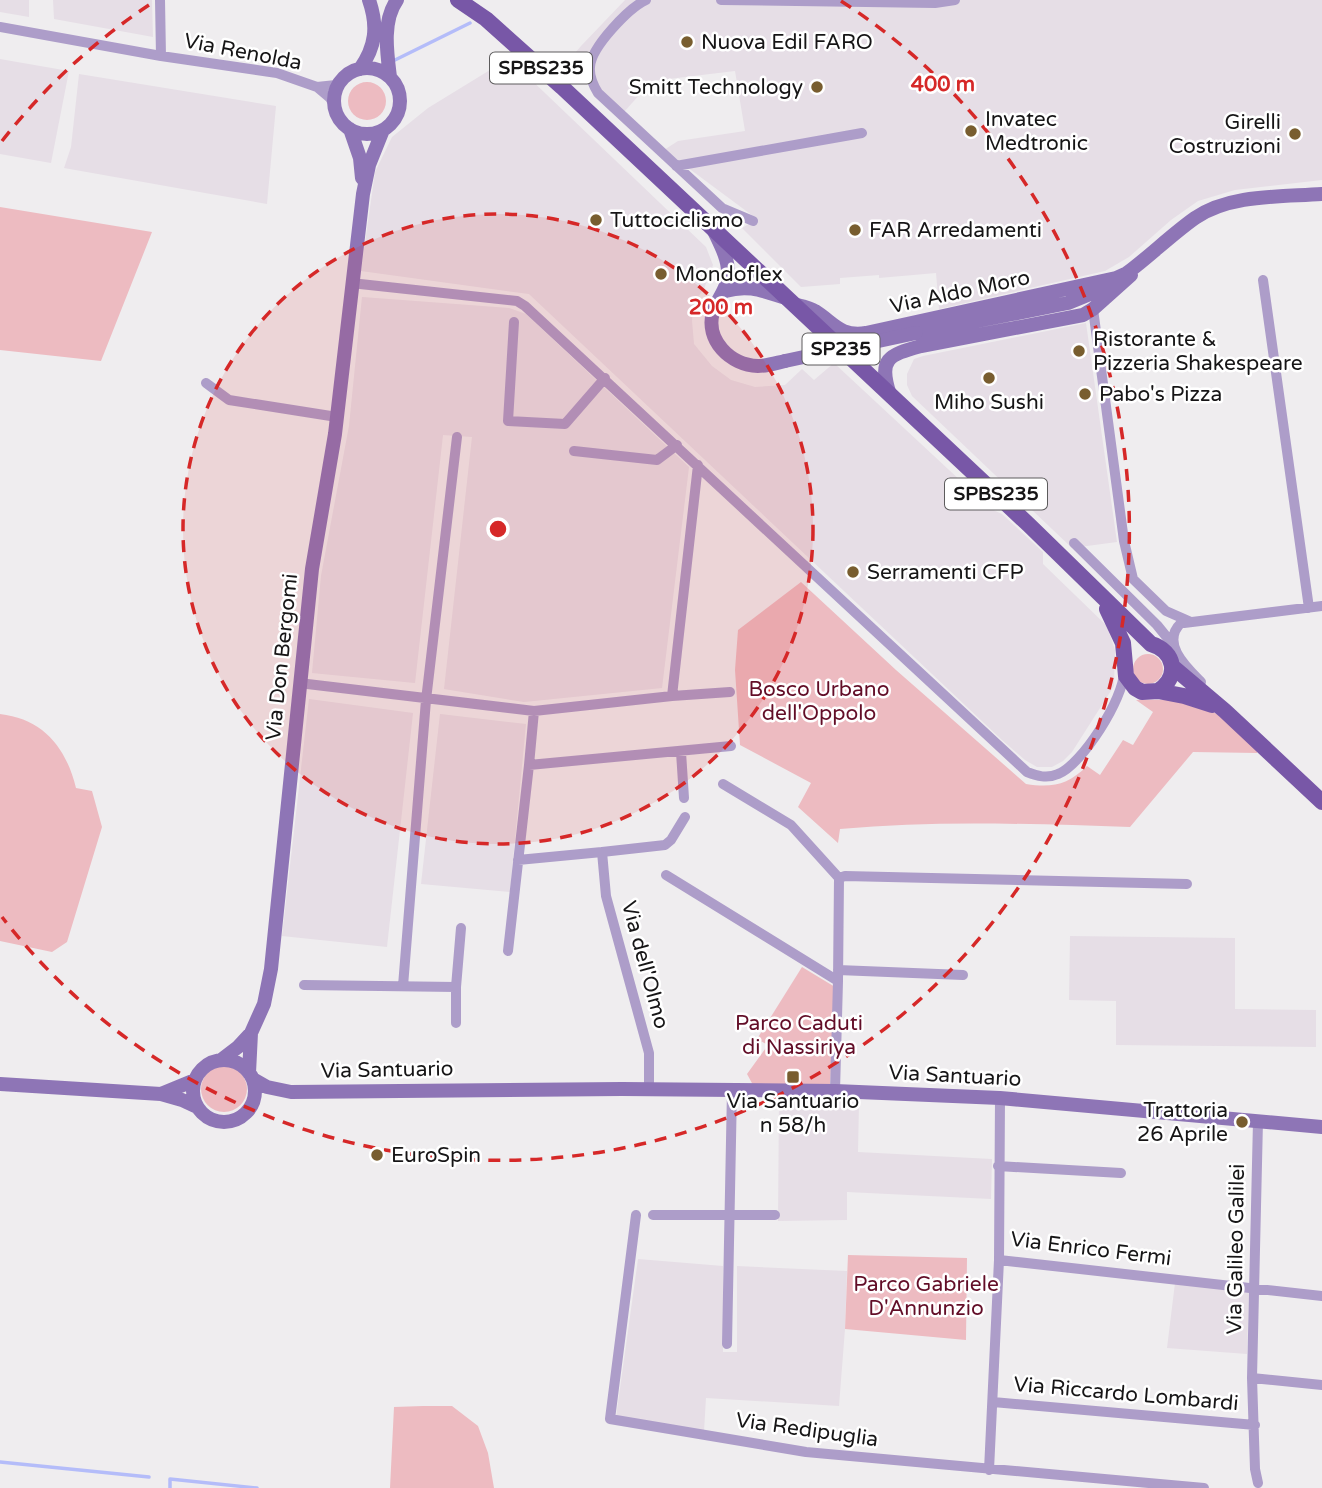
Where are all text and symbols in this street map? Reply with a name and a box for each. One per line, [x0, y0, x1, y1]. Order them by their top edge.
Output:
street label: Via Renolda [182, 28, 304, 76]
place label: Nuova Edil FARO [701, 30, 873, 55]
marker: Nuova Edil FARO [679, 34, 695, 50]
road number: SPBS235 [490, 52, 592, 83]
text: 400 m [911, 72, 975, 97]
place label: Smitt Technology [629, 75, 803, 100]
marker: Smitt Technology [809, 79, 825, 95]
place label: Invatec Medtronic [985, 107, 1088, 156]
place label: Girelli Costruzioni [1169, 110, 1281, 159]
marker: Invatec Medtronic [963, 123, 979, 139]
marker: Girelli Costruzioni [1287, 126, 1303, 142]
place label: Tuttociclismo [610, 208, 743, 233]
marker: Tuttociclismo [588, 212, 604, 228]
place label: FAR Arredamenti [869, 218, 1042, 243]
marker: FAR Arredamenti [847, 222, 863, 238]
place label: Mondoflex [675, 262, 783, 287]
street label: Via Aldo Moro [888, 265, 1032, 319]
marker: Mondoflex [653, 266, 669, 282]
text: 200 m [689, 295, 753, 320]
place label: Ristorante & Pizzeria Shakespeare [1093, 327, 1303, 376]
road number: SP235 [802, 334, 880, 364]
marker: Ristorante & Pizzeria Shakespeare [1071, 343, 1087, 359]
marker: Miho Sushi [981, 370, 997, 386]
place label: Pabo's Pizza [1099, 382, 1222, 407]
marker: Pabo's Pizza [1077, 386, 1093, 402]
place label: Miho Sushi [934, 390, 1044, 415]
road number: SPBS235 [945, 478, 1047, 509]
centre of rings [486, 517, 510, 541]
place label: Serramenti CFP [867, 560, 1024, 585]
marker: Serramenti CFP [845, 564, 861, 580]
street label: Via Don Bergomi [261, 572, 303, 742]
park label: Bosco Urbano dell'Oppolo [749, 677, 889, 726]
street label: Via dell'Olmo [616, 898, 674, 1032]
park label: Parco Caduti di Nassiriya [735, 1011, 863, 1060]
street label: Via Santuario [320, 1056, 454, 1084]
street label: Via Santuario [888, 1060, 1022, 1092]
marker: Via Santuario n 58/h [785, 1069, 801, 1085]
place label: Via Santuario n 58/h [727, 1089, 859, 1138]
place label: Trattoria 26 Aprile [1137, 1098, 1228, 1147]
marker: Trattoria 26 Aprile [1234, 1114, 1250, 1130]
place label: EuroSpin [391, 1143, 481, 1168]
marker: EuroSpin [369, 1147, 385, 1163]
street label: Via Galileo Galilei [1222, 1163, 1250, 1335]
street label: Via Enrico Fermi [1009, 1227, 1173, 1271]
park label: Parco Gabriele D'Annunzio [853, 1272, 999, 1321]
street label: Via Riccardo Lombardi [1012, 1372, 1240, 1416]
street label: Via Redipuglia [734, 1408, 880, 1452]

